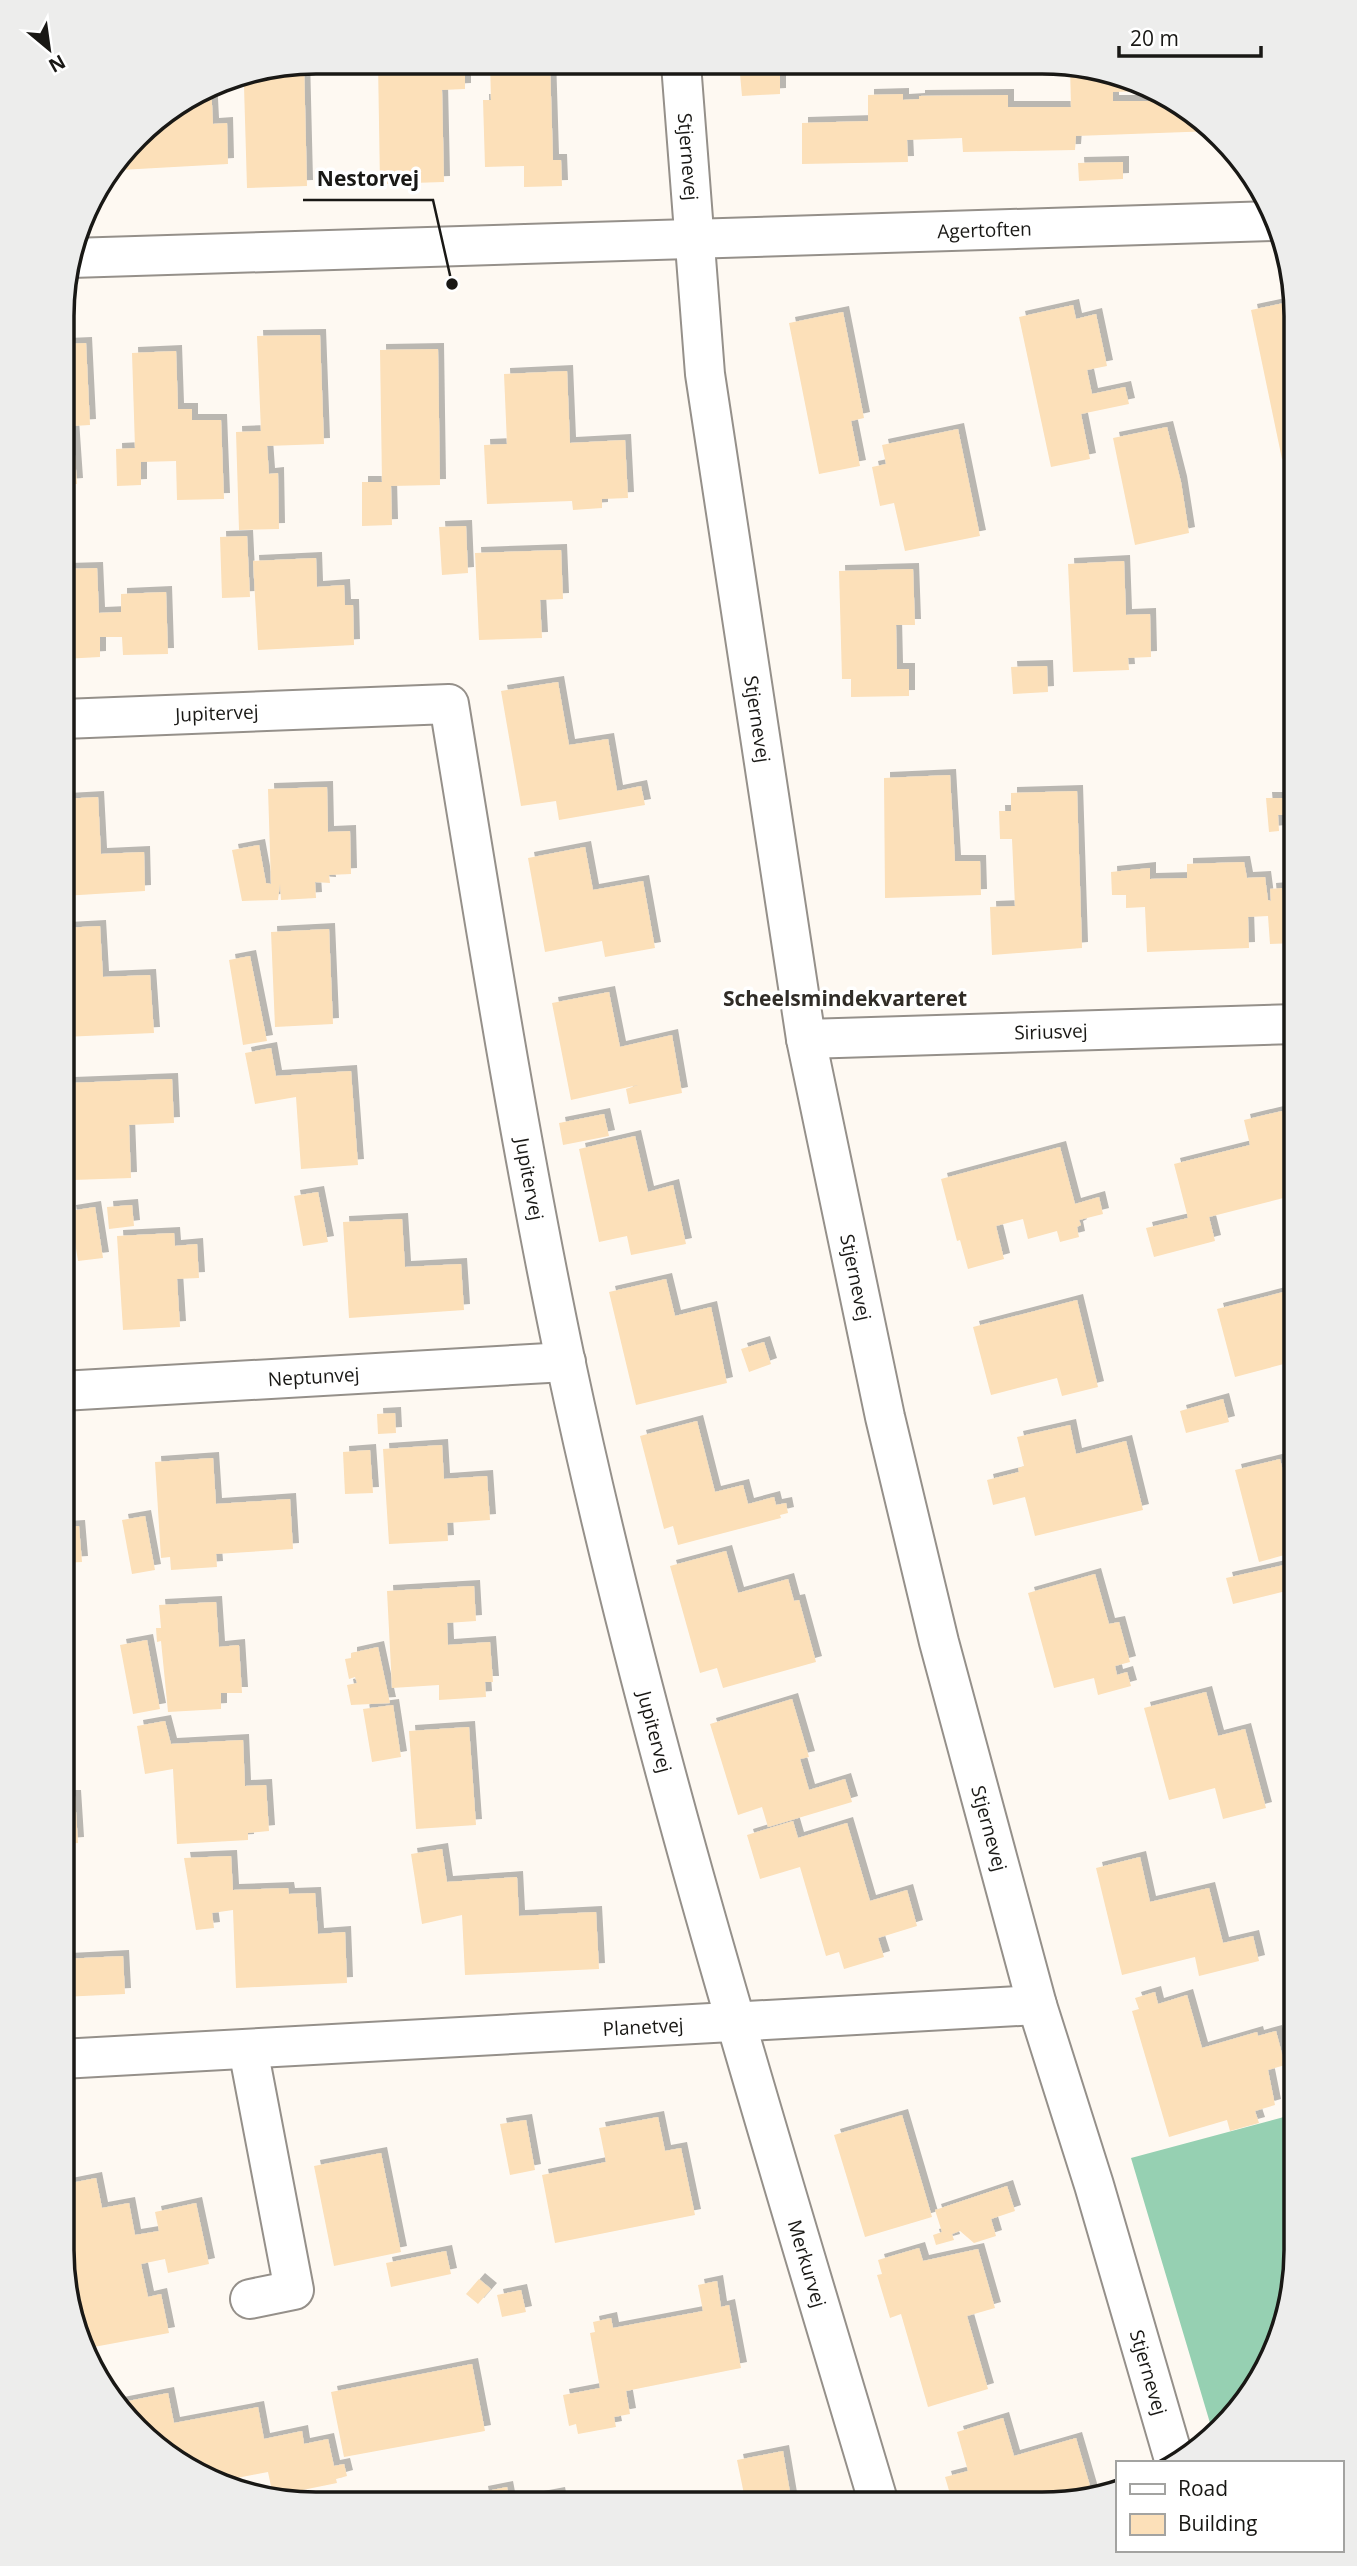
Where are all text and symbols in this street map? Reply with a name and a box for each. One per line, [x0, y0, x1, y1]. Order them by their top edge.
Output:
north arrow [14, 14, 84, 84]
scale bar [1119, 14, 1261, 58]
text: 20 m [1130, 24, 1179, 52]
text: N [44, 49, 70, 79]
street label: Stjernevej [672, 112, 705, 201]
callout: Nestorvej [303, 158, 433, 200]
text: Nestorvej [317, 164, 419, 192]
street label: Agertoften [937, 215, 1032, 244]
street label: Stjernevej [738, 674, 777, 764]
street label: Jupitervej [173, 698, 259, 728]
district label: Scheelsmindekvarteret [723, 984, 967, 1012]
street label: Siriusvej [1014, 1017, 1088, 1046]
street label: Jupitervej [509, 1134, 550, 1222]
street label: Stjernevej [834, 1232, 878, 1323]
street label: Neptunvej [267, 1361, 360, 1392]
street label: Jupitervej [631, 1686, 678, 1775]
street label: Stjernevej [965, 1782, 1013, 1874]
street label: Planetvej [602, 2012, 684, 2042]
street label: Merkurvej [782, 2217, 832, 2310]
street label: Stjernevej [1124, 2327, 1173, 2418]
legend [1116, 2461, 1343, 2552]
text: Road [1178, 2474, 1228, 2502]
text: Building [1178, 2509, 1257, 2537]

